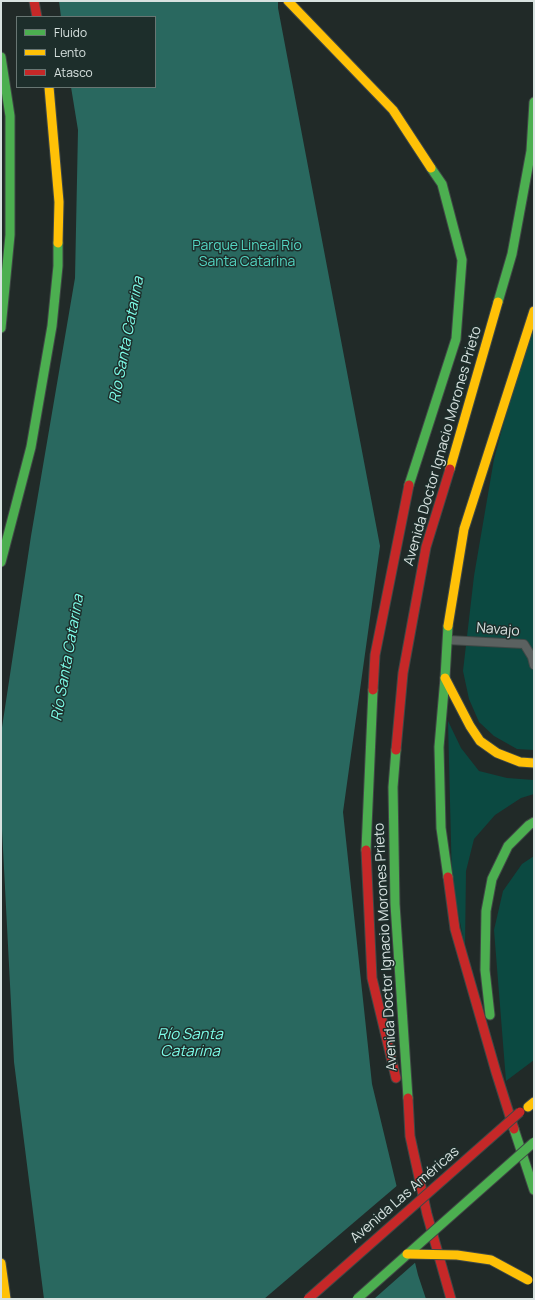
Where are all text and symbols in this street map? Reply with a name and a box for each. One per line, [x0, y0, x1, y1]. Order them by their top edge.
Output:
legend [16, 16, 156, 88]
text: Fluido [54, 24, 87, 41]
text: Lento [54, 44, 86, 61]
text: Atasco [54, 64, 93, 81]
park label: Parque Lineal Río Santa Catarina [192, 238, 302, 270]
water label: Río Santa Catarina [106, 275, 148, 405]
street label: Avenida Doctor Ignacio Morones Prieto [401, 324, 485, 568]
water label: Río Santa Catarina [48, 593, 88, 723]
street label: Navajo [476, 620, 520, 640]
street label: Avenida Doctor Ignacio Morones Prieto [371, 823, 401, 1071]
water label: Río Santa Catarina [157, 1026, 223, 1061]
street label: Avenida Las Américas [347, 1143, 463, 1247]

